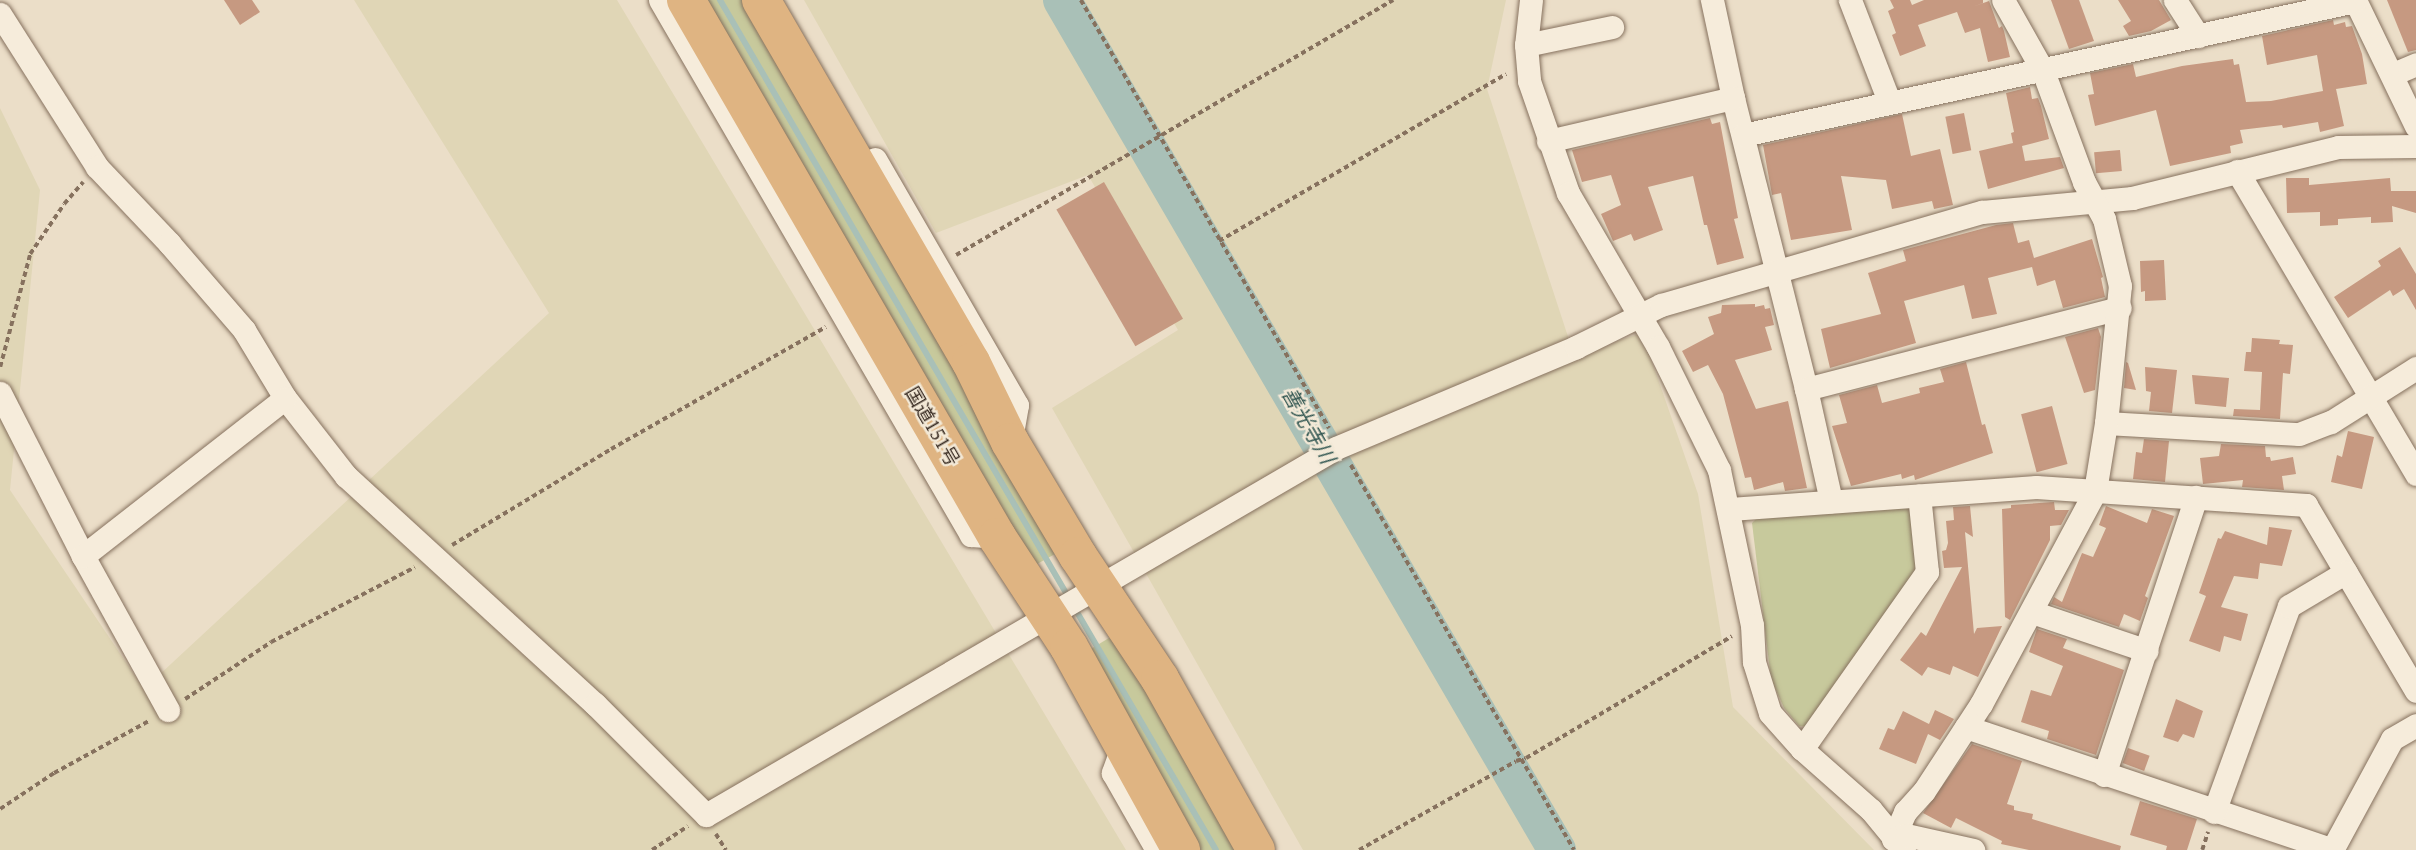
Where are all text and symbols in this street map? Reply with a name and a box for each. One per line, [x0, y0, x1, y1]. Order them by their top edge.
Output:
street label: 国道151号 [901, 382, 965, 470]
water label: 善光寺川 [1277, 382, 1341, 468]

